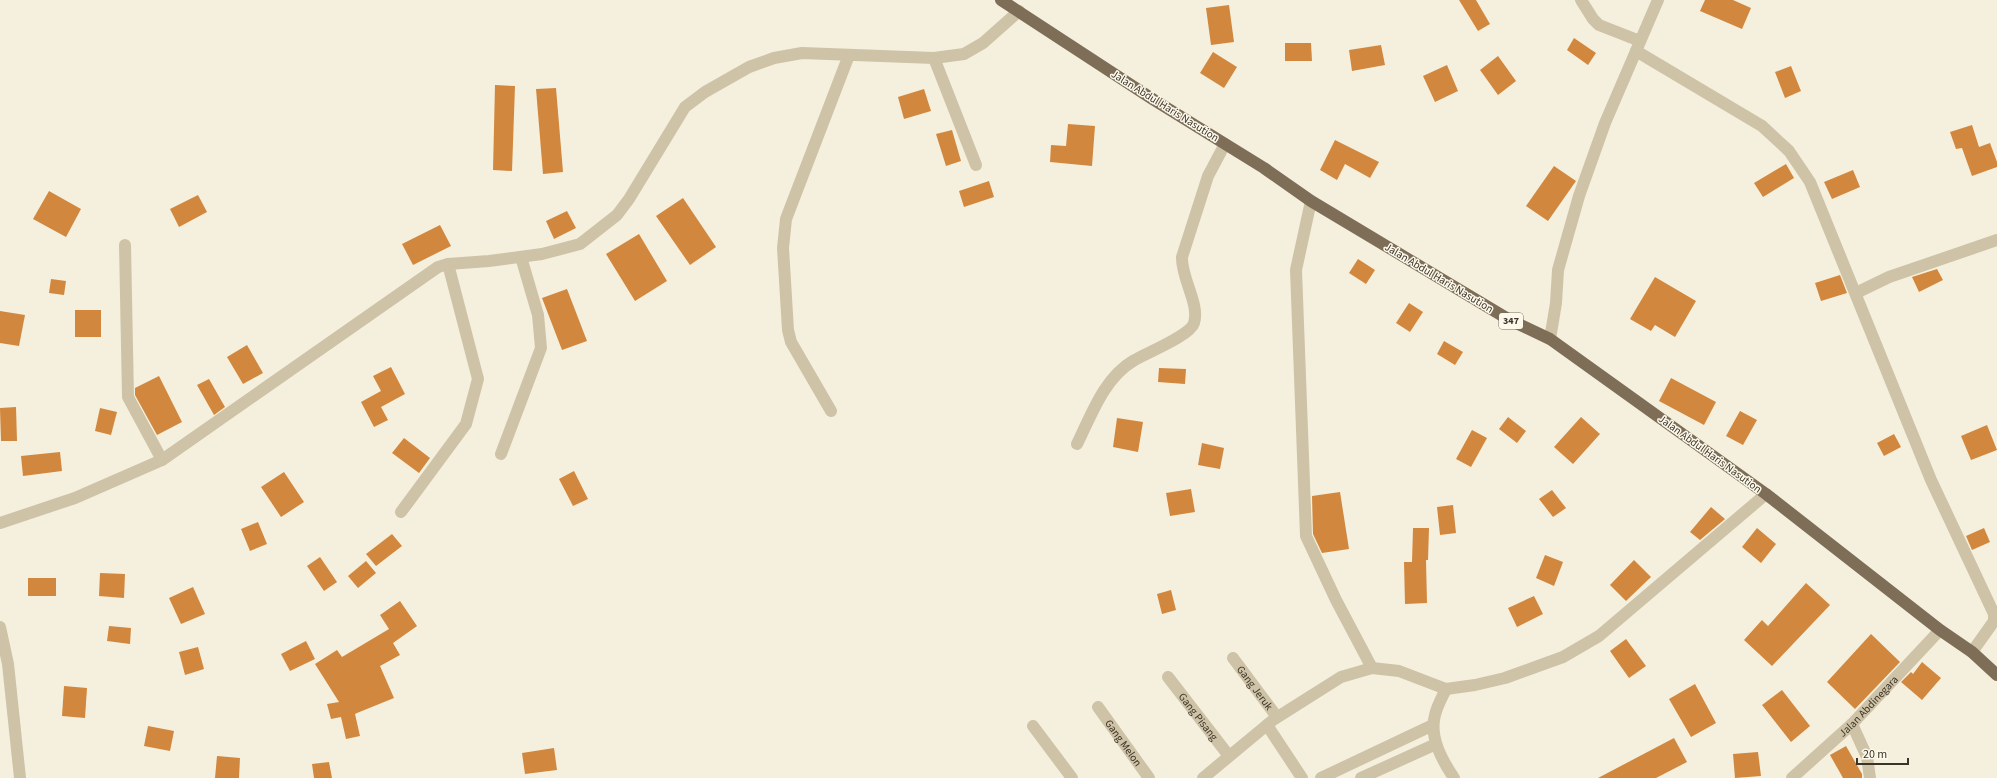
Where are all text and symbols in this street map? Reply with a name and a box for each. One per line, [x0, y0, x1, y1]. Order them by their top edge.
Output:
street label: Jalan Abdul Haris Nasution [1108, 67, 1222, 145]
street label: Jalan Abdul Haris Nasution [1382, 240, 1496, 316]
road number: 347 [1499, 313, 1523, 329]
street label: Jalan Abdul Haris Nasution [1655, 411, 1765, 497]
street label: Gang Jeruk [1234, 662, 1277, 713]
street label: Jalan Abdinegara [1835, 672, 1901, 740]
street label: Gang Pisang [1175, 690, 1222, 744]
street label: Gang Melon [1102, 716, 1146, 769]
scale bar [1857, 740, 1908, 766]
text: 20 m [1863, 746, 1887, 763]

